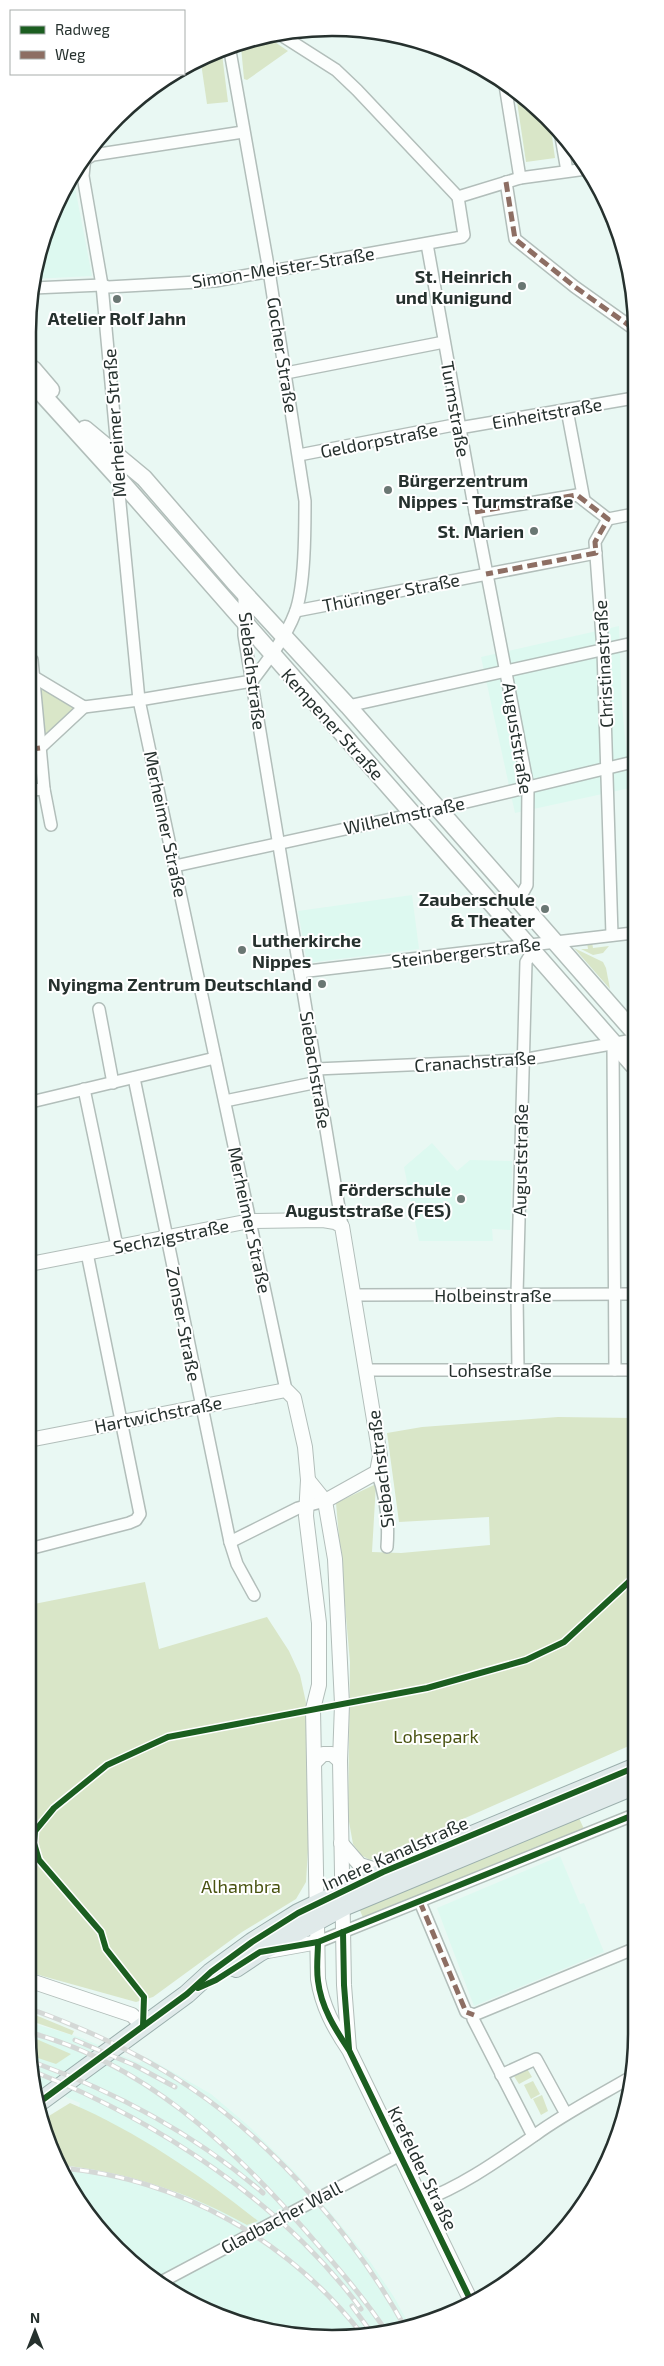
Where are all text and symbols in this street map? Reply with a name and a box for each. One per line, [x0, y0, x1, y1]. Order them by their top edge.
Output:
legend [10, 10, 185, 75]
text: Radweg [55, 20, 110, 38]
text: Weg [55, 45, 86, 63]
street label: Simon-Meister-Straße [190, 242, 376, 292]
place label: St. Heinrich und Kunigund [395, 265, 512, 308]
marker: St. Heinrich und Kunigund [516, 280, 528, 292]
marker: Atelier Rolf Jahn [111, 293, 123, 305]
street label: Gocher Straße [263, 295, 303, 415]
place label: Atelier Rolf Jahn [48, 307, 186, 329]
street label: Merheimer Straße [98, 348, 130, 498]
street label: Turmstraße [437, 359, 475, 459]
street label: Einheitstraße [490, 392, 604, 434]
street label: Geldorpstraße [318, 418, 440, 462]
place label: Bürgerzentrum Nippes - Turmstraße [398, 469, 573, 512]
marker: Bürgerzentrum Nippes - Turmstraße [382, 484, 394, 496]
place label: St. Marien [437, 520, 524, 542]
marker: St. Marien [528, 525, 540, 537]
street label: Thüringer Straße [320, 568, 462, 616]
street label: Christinastraße [589, 599, 617, 729]
street label: Siebachstraße [235, 611, 271, 731]
street label: Kempener Straße [277, 664, 389, 784]
street label: Auguststraße [498, 681, 538, 795]
street label: Merheimer Straße [140, 749, 192, 899]
street label: Wilhelmstraße [342, 791, 466, 839]
place label: Zauberschule & Theater [419, 888, 535, 931]
marker: Zauberschule & Theater [539, 903, 551, 915]
place label: Lutherkirche Nippes [252, 929, 361, 972]
street label: Steinbergerstraße [390, 932, 542, 972]
marker: Lutherkirche Nippes [236, 944, 248, 956]
place label: Nyingma Zentrum Deutschland [48, 973, 312, 995]
marker: Nyingma Zentrum Deutschland [316, 978, 328, 990]
street label: Siebachstraße [296, 1010, 336, 1130]
street label: Cranachstraße [413, 1046, 537, 1076]
street label: Auguststraße [508, 1103, 532, 1217]
street label: Merheimer Straße [224, 1145, 276, 1295]
place label: Förderschule Auguststraße (FES) [285, 1178, 451, 1221]
marker: Förderschule Auguststraße (FES) [455, 1193, 467, 1205]
street label: Sechzigstraße [111, 1214, 231, 1258]
street label: Zonser Straße [162, 1265, 206, 1383]
street label: Holbeinstraße [434, 1284, 552, 1306]
street label: Lohsestraße [448, 1359, 552, 1381]
street label: Hartwichstraße [92, 1391, 224, 1437]
street label: Siebachstraße [362, 1409, 398, 1529]
park label: Lohsepark [393, 1725, 479, 1747]
street label: Innere Kanalstraße [319, 1811, 471, 1895]
park label: Alhambra [201, 1875, 281, 1897]
street label: Krefelder Straße [383, 2102, 463, 2234]
street label: Gladbacher Wall [217, 2176, 346, 2258]
north arrow [10, 2306, 60, 2356]
text: N [30, 2309, 40, 2326]

